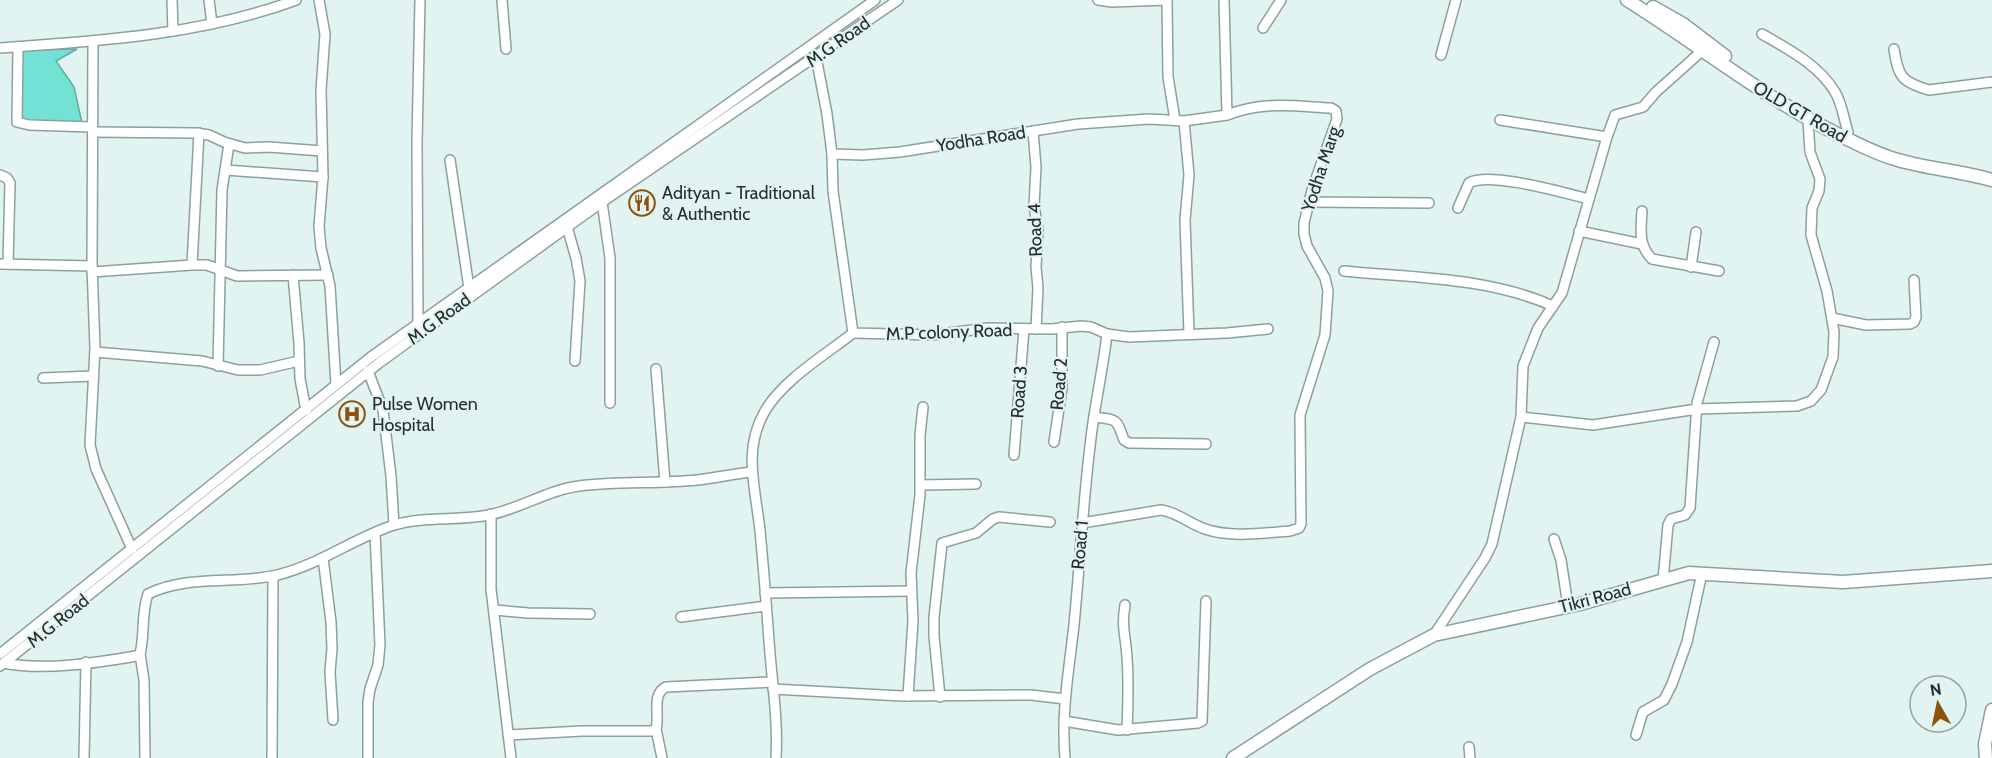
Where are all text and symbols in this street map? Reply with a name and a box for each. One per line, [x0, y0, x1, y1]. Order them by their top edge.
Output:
street label: M.G Road [802, 12, 874, 72]
street label: OLD GT Road [1749, 76, 1851, 148]
street label: Yodha Road [934, 121, 1027, 157]
street label: Yodha Marg [1297, 122, 1345, 216]
place label: Adityan - Traditional & Authentic [662, 182, 816, 225]
restaurant icon: Adityan - Traditional & Authentic [627, 188, 657, 218]
street label: Road 4 [1023, 203, 1047, 257]
street label: M.G Road [403, 289, 475, 349]
street label: M.P colony Road [885, 319, 1013, 345]
street label: Road 2 [1046, 357, 1072, 411]
street label: Road 3 [1006, 365, 1032, 419]
place label: Pulse Women Hospital [372, 393, 478, 436]
hospital icon: Pulse Women Hospital [337, 399, 367, 429]
street label: Road 1 [1067, 520, 1093, 570]
street label: Tikri Road [1556, 578, 1634, 618]
street label: M.G Road [23, 589, 93, 653]
north arrow [1908, 674, 1968, 734]
text: N [1929, 679, 1943, 700]

